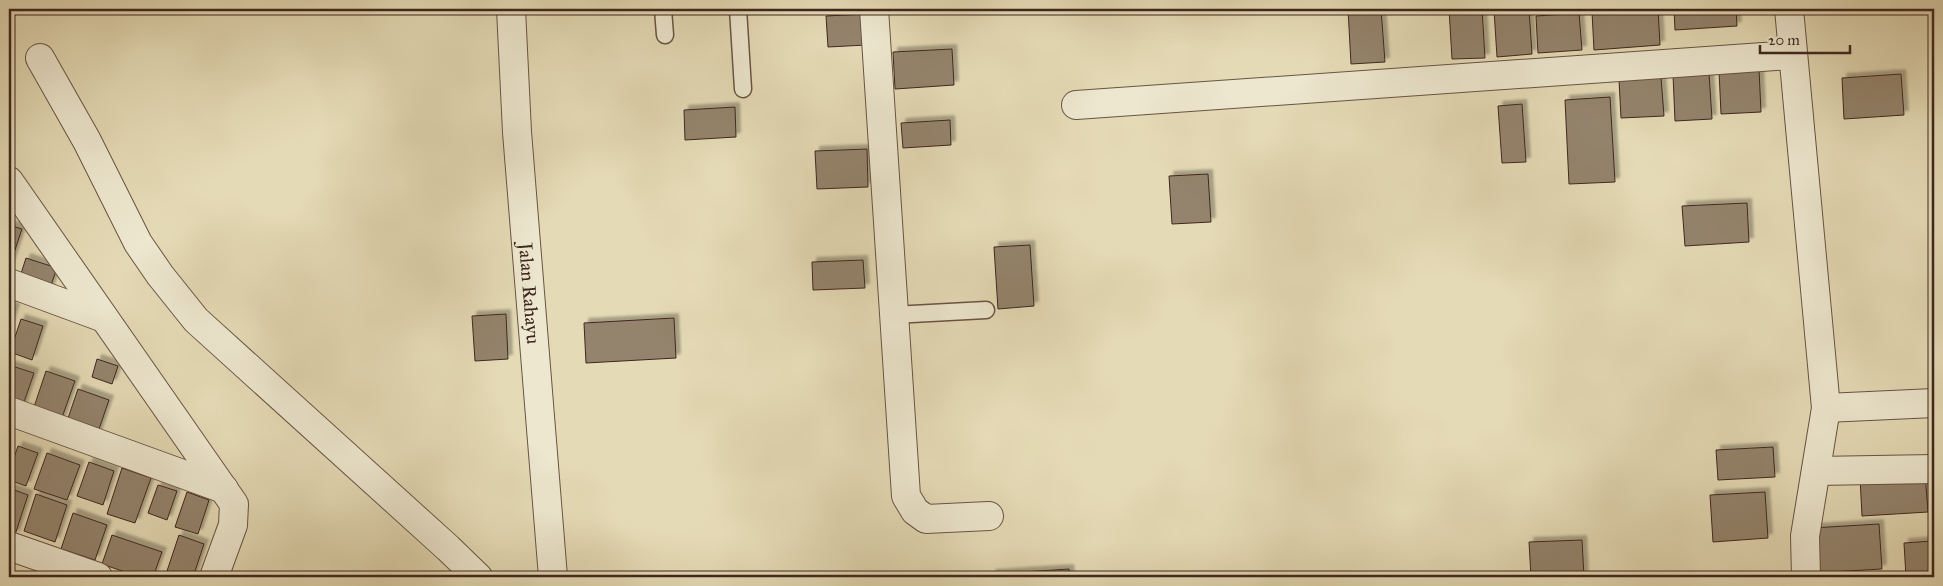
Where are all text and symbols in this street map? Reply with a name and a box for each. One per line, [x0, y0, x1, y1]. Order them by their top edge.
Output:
scale bar [1760, 22, 1850, 54]
text: 20 m [1768, 31, 1800, 49]
street label: Jalan Rahayu [513, 240, 546, 345]

